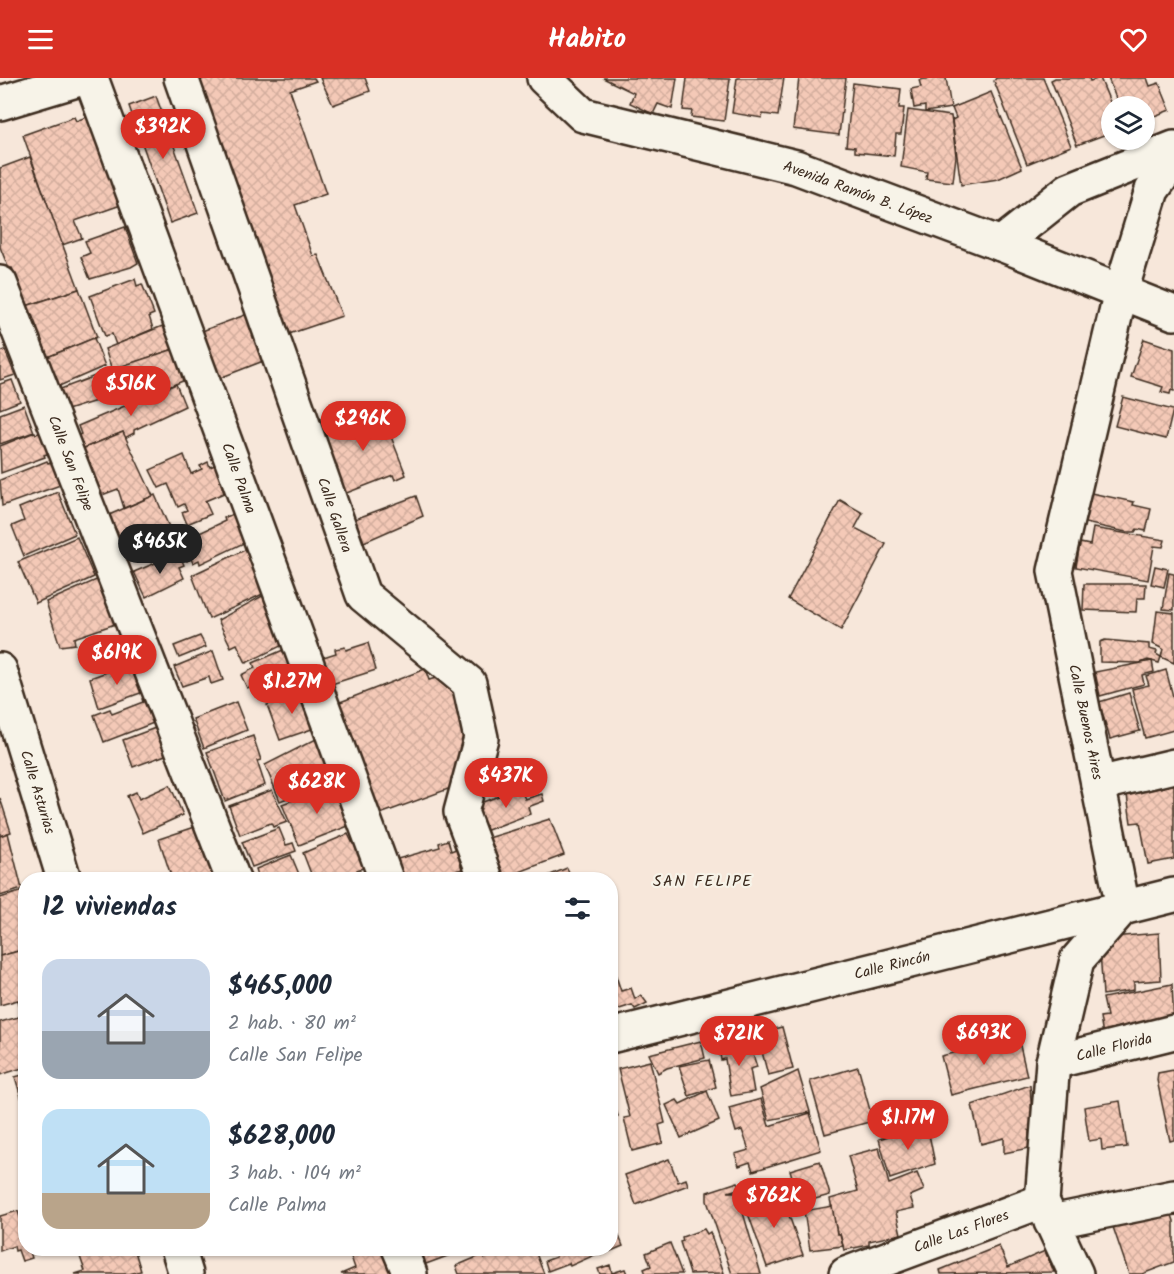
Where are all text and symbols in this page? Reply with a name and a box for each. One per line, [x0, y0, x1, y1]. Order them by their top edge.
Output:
text: Habito [548, 18, 626, 61]
icon: menu [24, 23, 57, 56]
icon: heart [1117, 23, 1150, 56]
map controls [1101, 96, 1155, 150]
button: layers [1101, 96, 1155, 150]
pin: $392K [121, 109, 205, 160]
text: $392K [135, 112, 191, 144]
street label: Avenida Ramón B. López [780, 155, 936, 231]
pin: $516K [89, 366, 173, 417]
text: $516K [106, 369, 156, 401]
pin: $296K [321, 401, 405, 452]
text: $296K [335, 404, 391, 436]
street label: Calle San Felipe [41, 412, 99, 515]
street label: Calle Palma [214, 439, 262, 517]
street label: Calle Gallera [310, 474, 358, 556]
pin: $465K [118, 524, 202, 575]
text: $465K [132, 527, 188, 559]
pin: $619K [75, 635, 159, 686]
text: $619K [92, 638, 142, 670]
street label: Calle Buenos Aires [1061, 662, 1109, 783]
pin: $1.27M [243, 664, 341, 715]
text: $1.27M [263, 667, 321, 699]
street label: Calle Asturias [13, 747, 61, 838]
pin: $437K [464, 758, 548, 809]
text: $437K [478, 761, 534, 793]
pin: $628K [275, 764, 359, 815]
text: $628K [288, 767, 346, 799]
district label: SAN FELIPE [653, 869, 753, 894]
text: 12 viviendas [42, 887, 177, 929]
icon: filters [561, 892, 594, 925]
street label: Calle Rincón [852, 945, 933, 987]
text: $465,000 [228, 966, 332, 1008]
icon: home [90, 983, 162, 1055]
text: 2 hab. · 80 m² [228, 1008, 356, 1040]
pin: $693K [942, 1015, 1026, 1066]
pin: $721K [697, 1016, 781, 1067]
text: $693K [956, 1018, 1012, 1050]
text: $721K [713, 1019, 765, 1051]
street label: Calle Florida [1074, 1027, 1155, 1069]
text: Calle San Felipe [228, 1040, 363, 1072]
pin: $1.17M [859, 1100, 957, 1151]
text: $1.17M [881, 1103, 935, 1135]
text: $628,000 [228, 1116, 335, 1158]
icon: home [90, 1133, 162, 1205]
text: 3 hab. · 104 m² [228, 1158, 361, 1190]
pin: $762K [732, 1178, 816, 1229]
text: $762K [746, 1181, 802, 1213]
text: Calle Palma [228, 1190, 327, 1222]
street label: Calle Las Flores [910, 1203, 1013, 1260]

